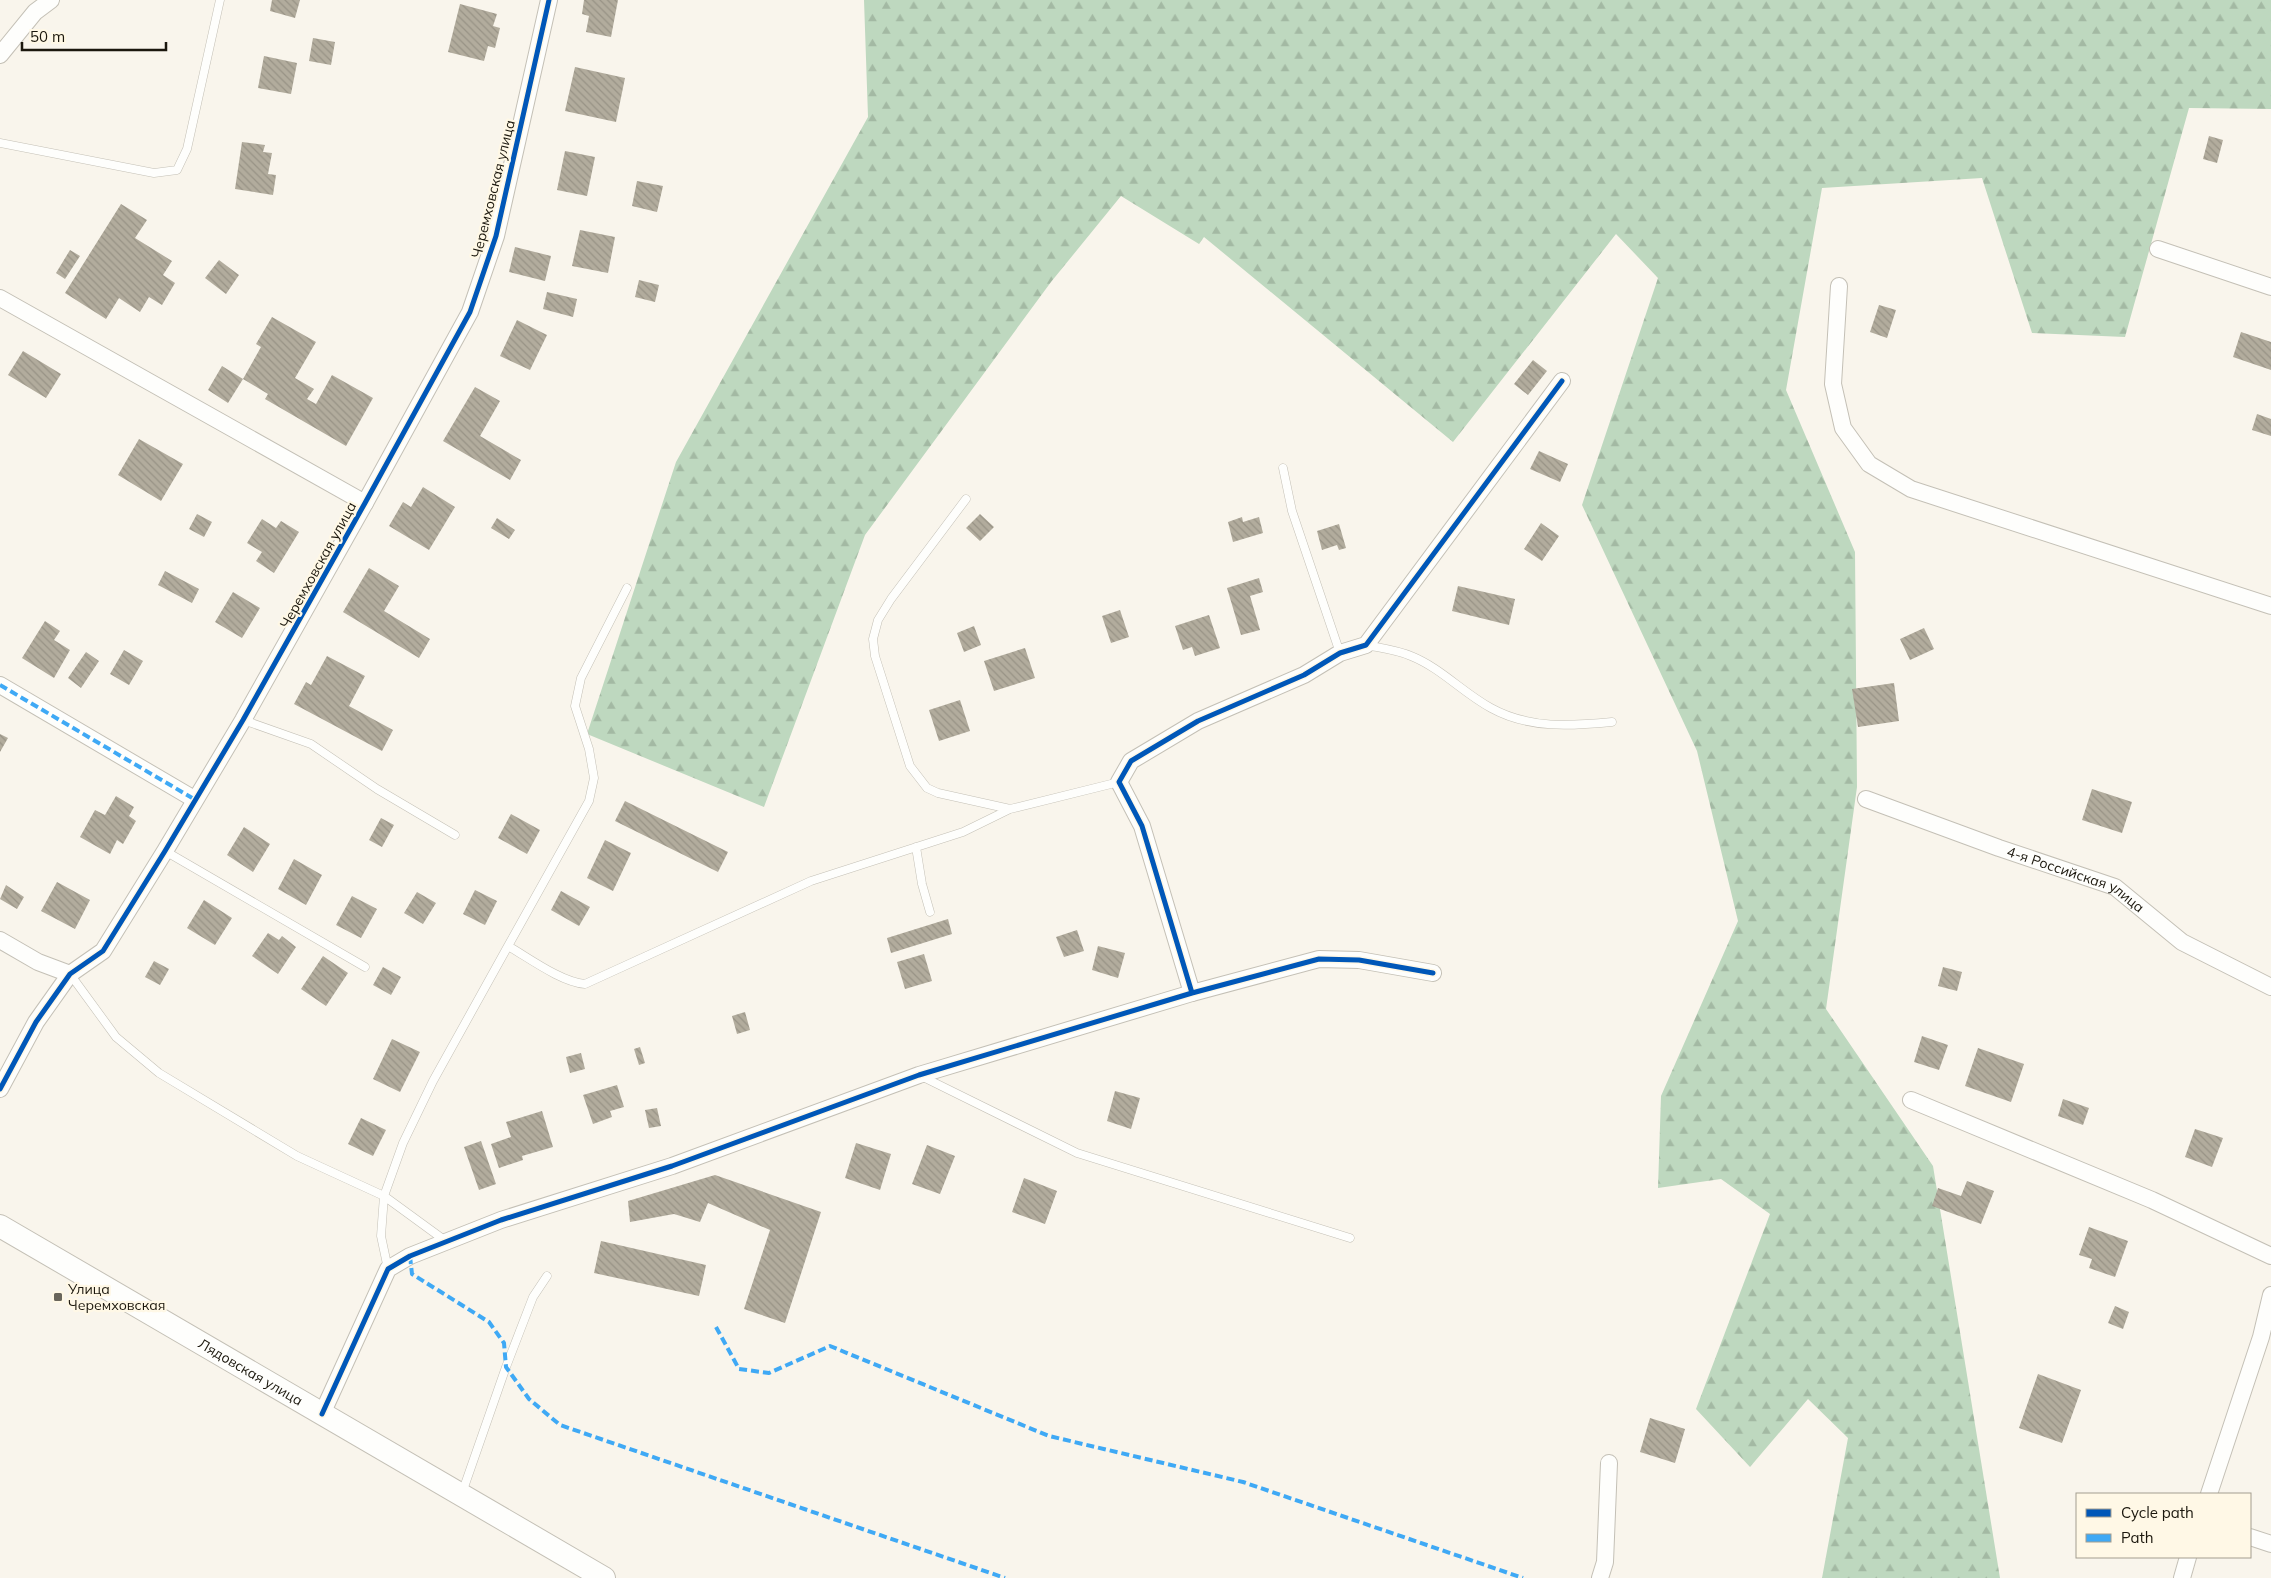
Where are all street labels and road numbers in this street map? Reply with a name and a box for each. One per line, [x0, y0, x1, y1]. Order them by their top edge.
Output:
street label: Черемховская улица [467, 118, 519, 260]
street label: Черемховская улица [276, 499, 360, 631]
street label: 4-я Российская улица [2004, 842, 2148, 916]
street label: Лядовская улица [195, 1334, 306, 1410]

